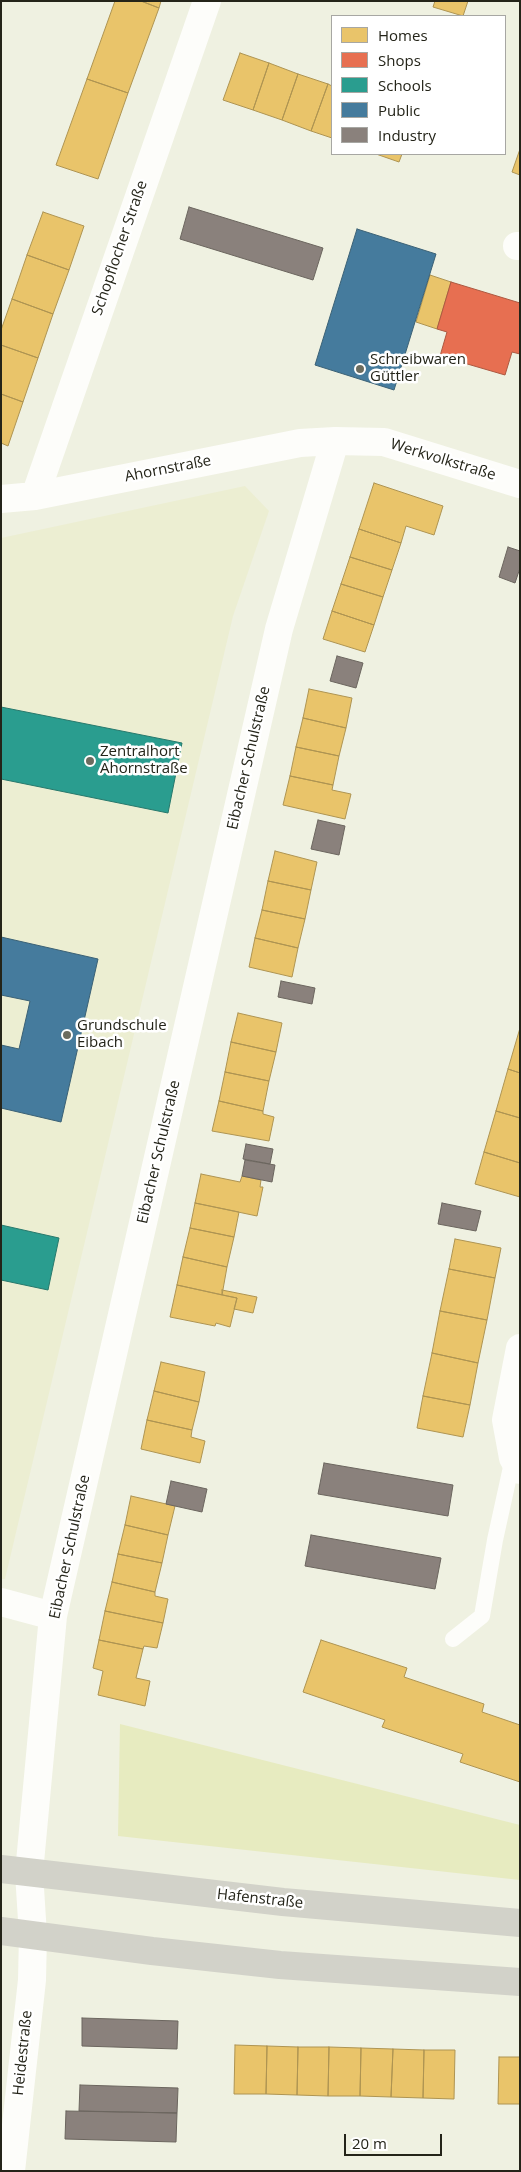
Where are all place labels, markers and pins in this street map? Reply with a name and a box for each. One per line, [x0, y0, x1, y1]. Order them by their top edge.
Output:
place label: Schreibwaren Güttler [370, 351, 466, 386]
marker: Schreibwaren Güttler [354, 363, 366, 375]
place label: Zentralhort Ahornstraße [100, 743, 188, 778]
marker: Zentralhort Ahornstraße [84, 755, 96, 767]
place label: Grundschule Eibach [77, 1017, 167, 1052]
marker: Grundschule Eibach [61, 1029, 73, 1041]

